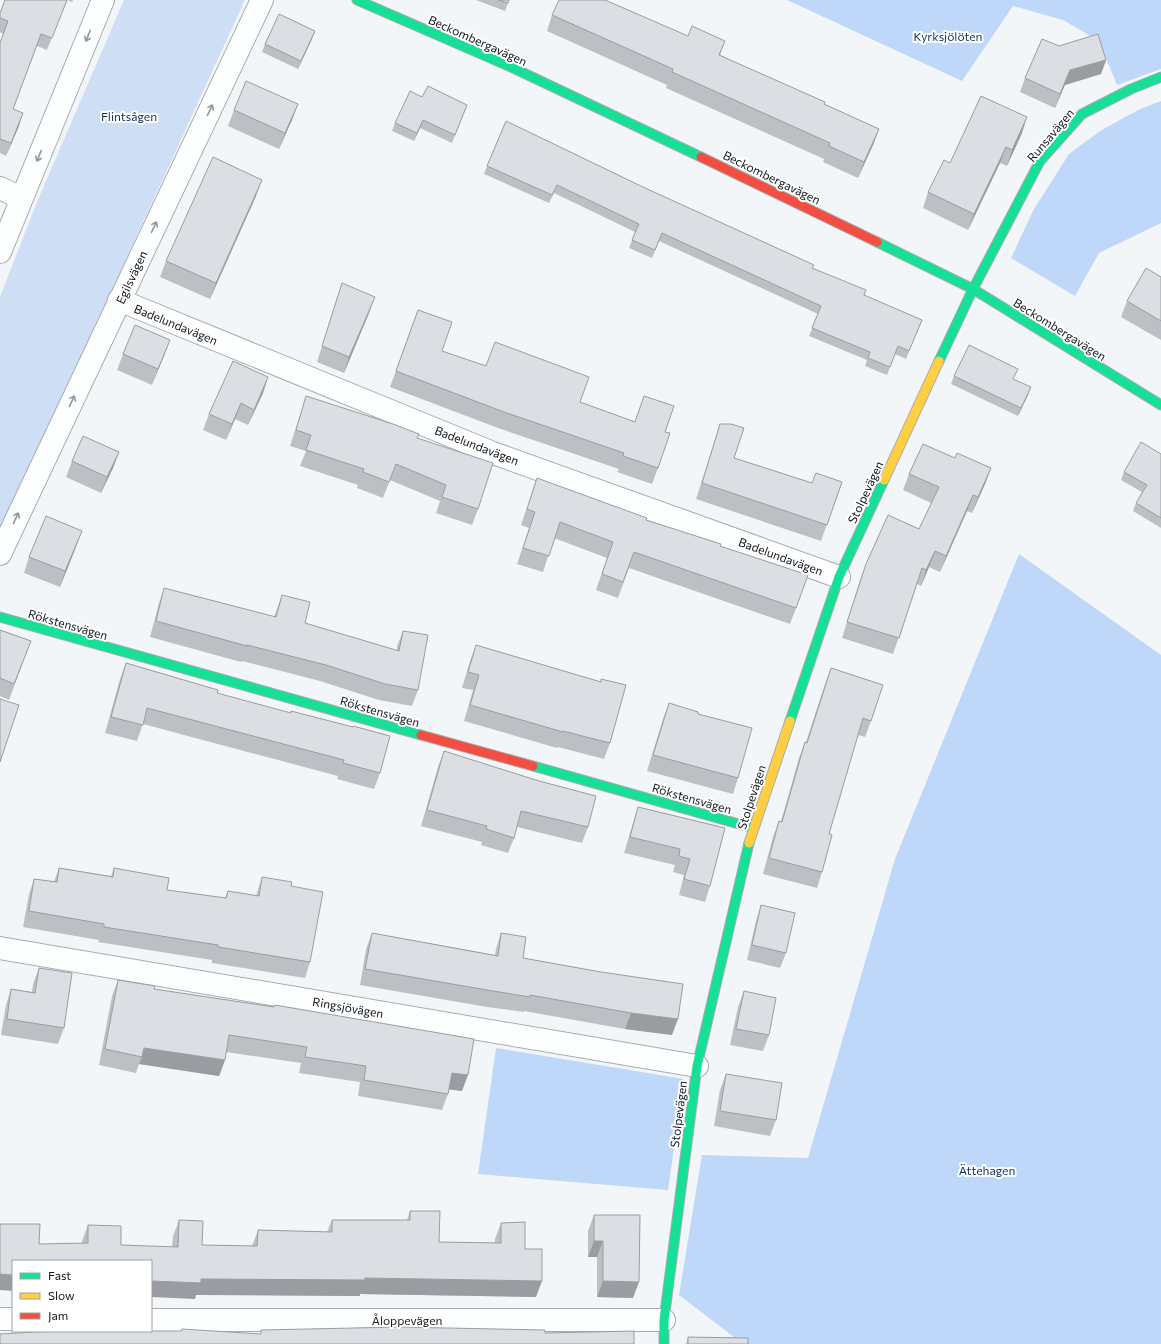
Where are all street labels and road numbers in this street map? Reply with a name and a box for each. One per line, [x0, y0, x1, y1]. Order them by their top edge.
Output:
street label: Beckombergavägen [426, 12, 530, 68]
street label: Runsavägen [1024, 106, 1076, 164]
street label: Beckombergavägen [721, 147, 823, 207]
street label: Egilsvägen [113, 248, 149, 306]
street label: Beckombergavägen [1011, 295, 1109, 363]
street label: Badelundavägen [132, 301, 220, 347]
street label: Badelundavägen [433, 423, 521, 467]
street label: Stolpevägen [844, 459, 886, 525]
street label: Badelundavägen [737, 534, 825, 578]
street label: Rökstensvägen [27, 606, 109, 642]
street label: Rökstensvägen [339, 693, 421, 729]
street label: Stolpevägen [734, 763, 768, 831]
street label: Rökstensvägen [651, 780, 733, 816]
street label: Ringsjövägen [311, 994, 385, 1020]
street label: Stolpevägen [667, 1080, 689, 1148]
street label: Åloppevägen [372, 1313, 442, 1327]

